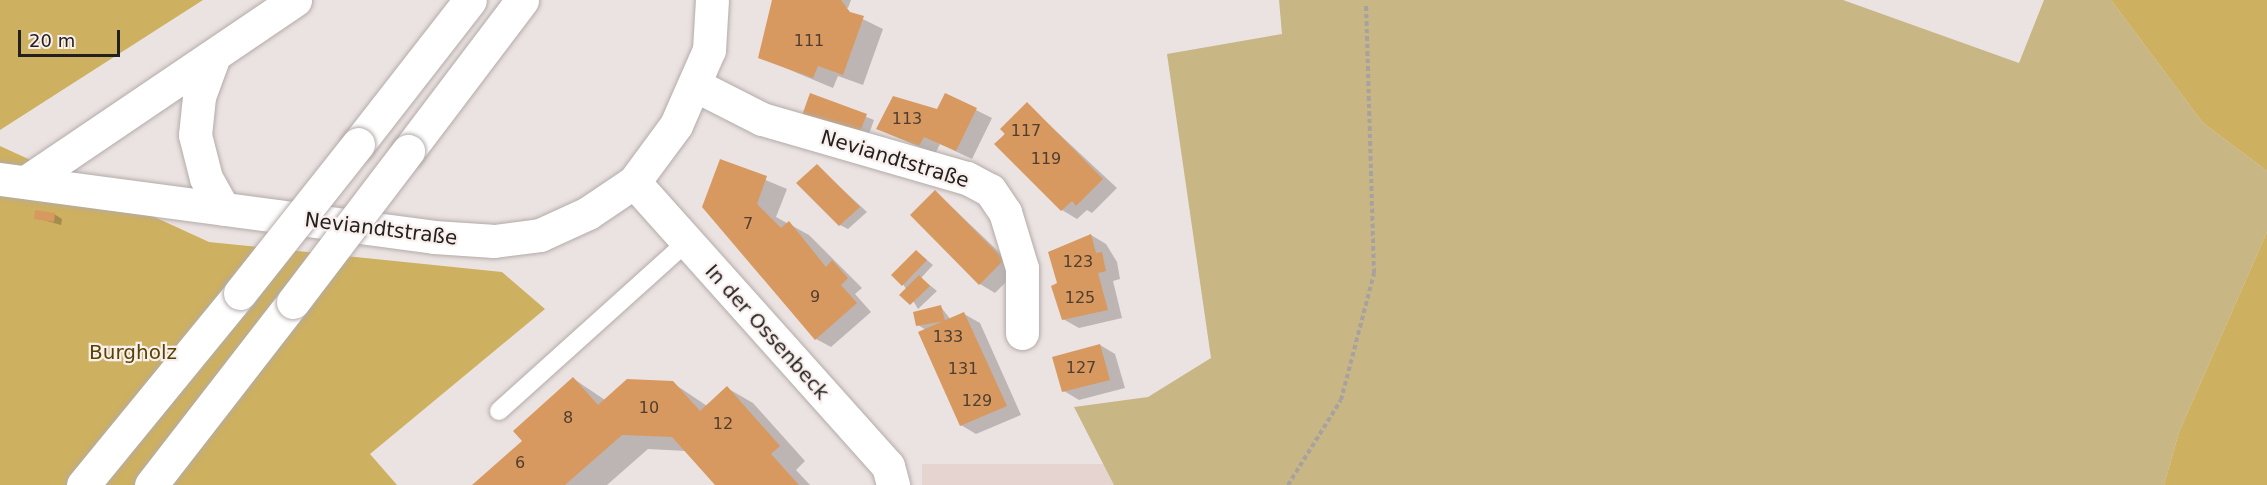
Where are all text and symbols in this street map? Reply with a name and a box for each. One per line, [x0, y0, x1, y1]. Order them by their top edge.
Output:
scale bar [21, 18, 123, 56]
text: 20 m [29, 30, 75, 51]
house number: 111 [794, 31, 824, 51]
house number: 113 [892, 109, 922, 129]
house number: 117 [1011, 121, 1041, 141]
street label: Neviandtstraße [818, 125, 972, 193]
house number: 119 [1031, 149, 1061, 169]
street label: Neviandtstraße [303, 208, 459, 250]
house number: 7 [743, 214, 753, 234]
house number: 123 [1063, 252, 1093, 272]
street label: In der Ossenbeck [700, 259, 834, 405]
house number: 9 [810, 287, 820, 307]
house number: 125 [1065, 288, 1095, 308]
house number: 133 [933, 327, 963, 347]
park label: Burgholz [89, 340, 177, 364]
house number: 127 [1066, 358, 1096, 378]
house number: 131 [948, 359, 978, 379]
house number: 129 [962, 391, 992, 411]
house number: 10 [639, 398, 659, 418]
house number: 8 [563, 408, 573, 428]
house number: 12 [713, 414, 733, 434]
house number: 6 [515, 453, 525, 473]

